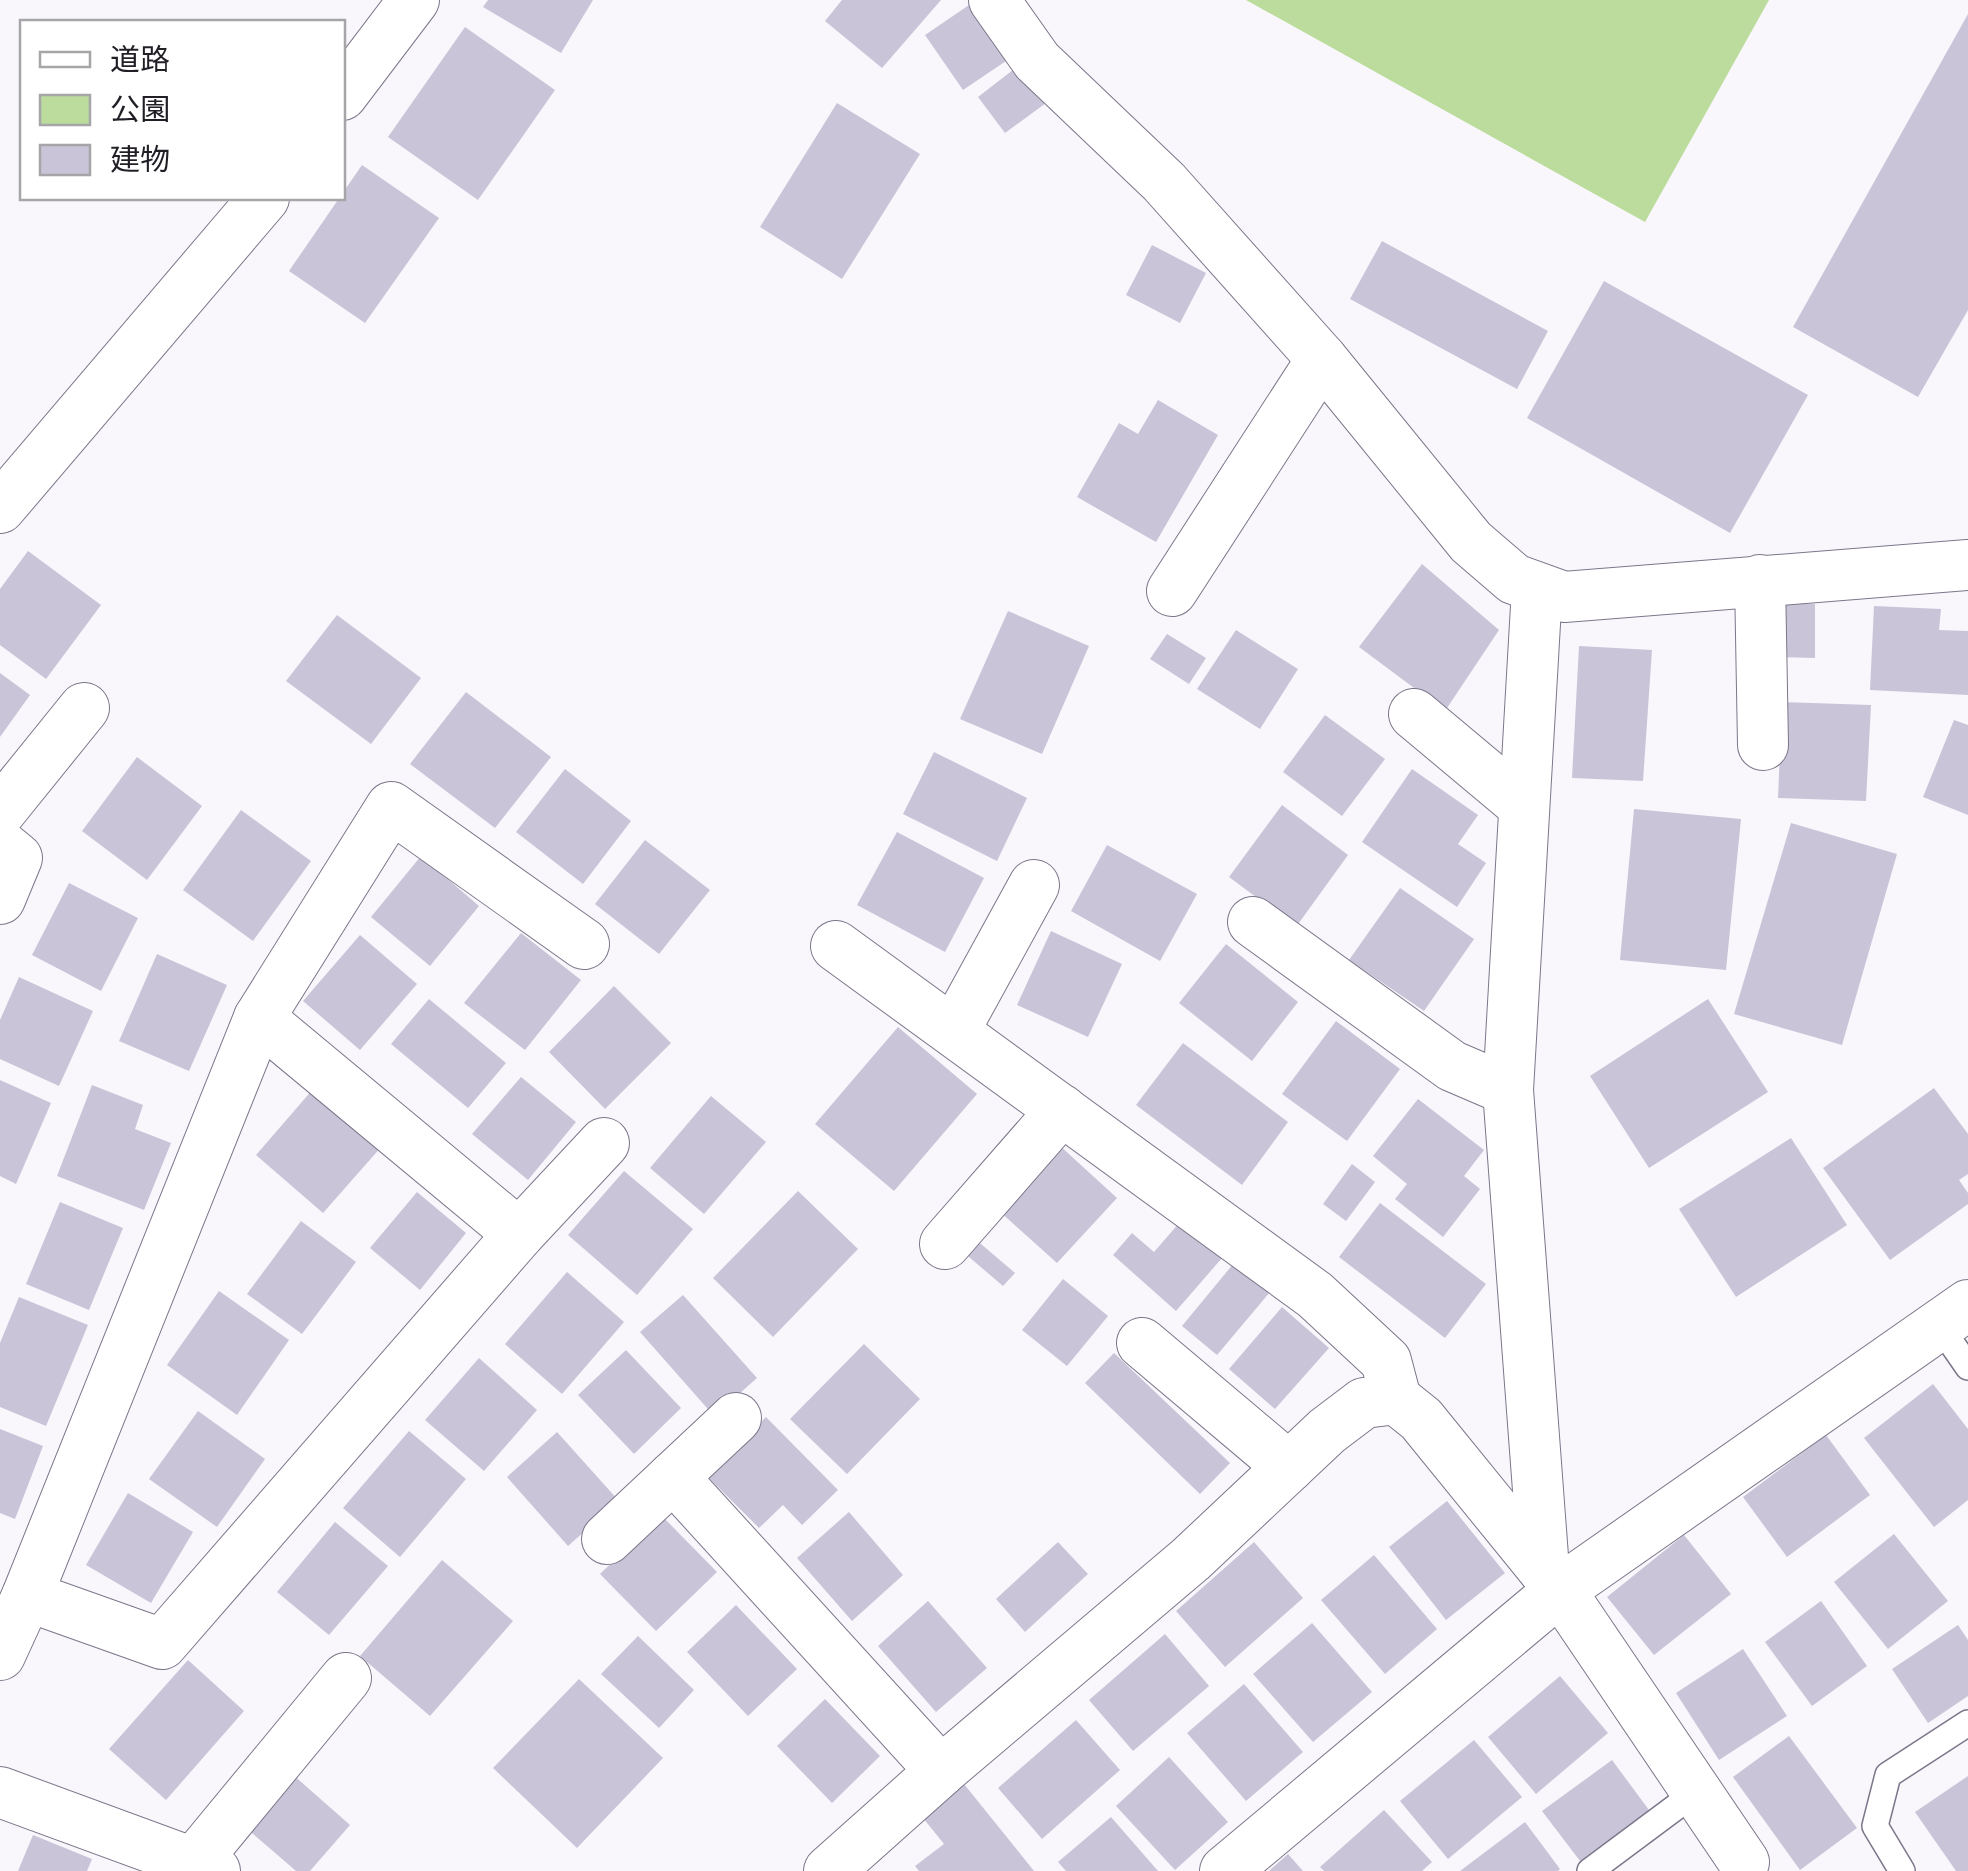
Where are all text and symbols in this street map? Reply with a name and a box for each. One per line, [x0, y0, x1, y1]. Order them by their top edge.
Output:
legend [20, 20, 345, 200]
text: 道路 [110, 39, 170, 78]
text: 公園 [110, 89, 170, 128]
text: 建物 [110, 139, 170, 178]

